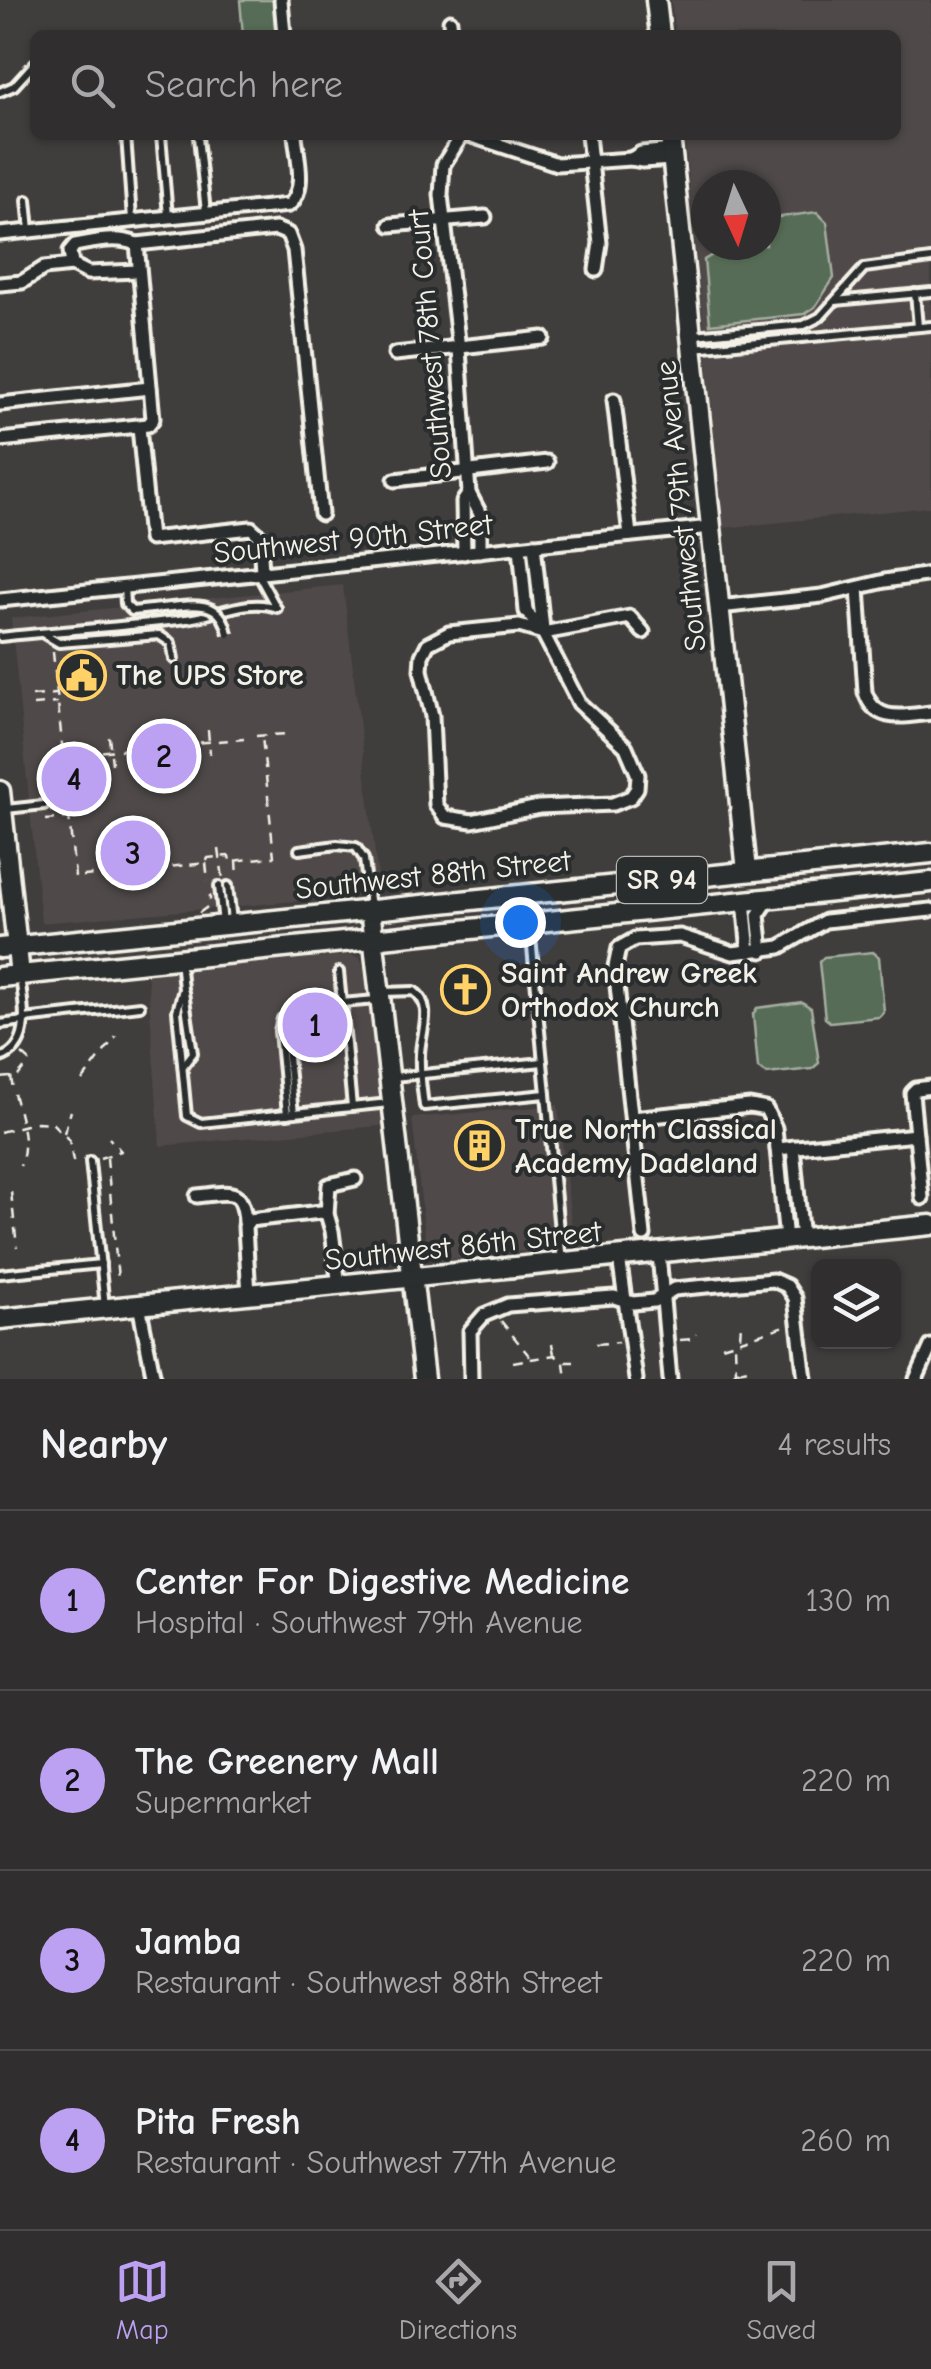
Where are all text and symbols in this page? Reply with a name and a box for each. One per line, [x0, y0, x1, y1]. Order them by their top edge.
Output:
search box [30, 30, 901, 140]
icon: search [65, 58, 120, 113]
text: Search here [145, 63, 343, 107]
north arrow [691, 170, 781, 260]
street label: Southwest 78th Court [401, 206, 459, 480]
street label: Southwest 79th Avenue [648, 359, 714, 653]
street label: Southwest 90th Street [212, 507, 495, 571]
public building icon: The UPS Store [55, 649, 107, 701]
place label: The UPS Store [116, 658, 304, 693]
pin: 2 [132, 718, 196, 794]
pin: 4 [42, 742, 106, 816]
pin: 3 [100, 816, 166, 890]
street label: Southwest 88th Street [294, 843, 574, 907]
road number: SR 94 [617, 857, 707, 903]
your location [495, 897, 546, 948]
place label: Saint Andrew Greek Orthodox Church [501, 956, 757, 1025]
church icon: Saint Andrew Greek Orthodox Church [440, 964, 492, 1016]
pin: 1 [282, 988, 348, 1062]
place label: True North Classical Academy Dadeland [515, 1112, 777, 1181]
building icon: True North Classical Academy Dadeland [454, 1120, 506, 1172]
street label: Southwest 86th Street [323, 1214, 604, 1278]
map controls [811, 1259, 901, 1349]
button: layers [811, 1259, 901, 1349]
text: Nearby [40, 1420, 167, 1469]
text: 4 results [778, 1426, 891, 1463]
text: Center For Digestive Medicine [135, 1560, 629, 1604]
text: 1 [66, 1582, 79, 1619]
text: 130 m [805, 1582, 891, 1619]
text: Hospital · Southwest 79th Avenue [135, 1604, 583, 1641]
text: The Greenery Mall [135, 1740, 439, 1784]
text: 2 [65, 1762, 80, 1799]
text: 220 m [801, 1762, 891, 1799]
text: Supermarket [135, 1784, 310, 1821]
text: Jamba [135, 1920, 242, 1964]
text: 3 [65, 1942, 80, 1979]
text: 220 m [801, 1942, 891, 1979]
text: Restaurant · Southwest 88th Street [135, 1964, 602, 2001]
text: Pita Fresh [135, 2100, 301, 2144]
text: 4 [65, 2122, 80, 2159]
text: 260 m [800, 2122, 891, 2159]
text: Restaurant · Southwest 77th Avenue [135, 2144, 616, 2181]
tab: Map [115, 2254, 170, 2346]
tab: Directions [399, 2254, 517, 2346]
tab: Saved [746, 2254, 816, 2346]

